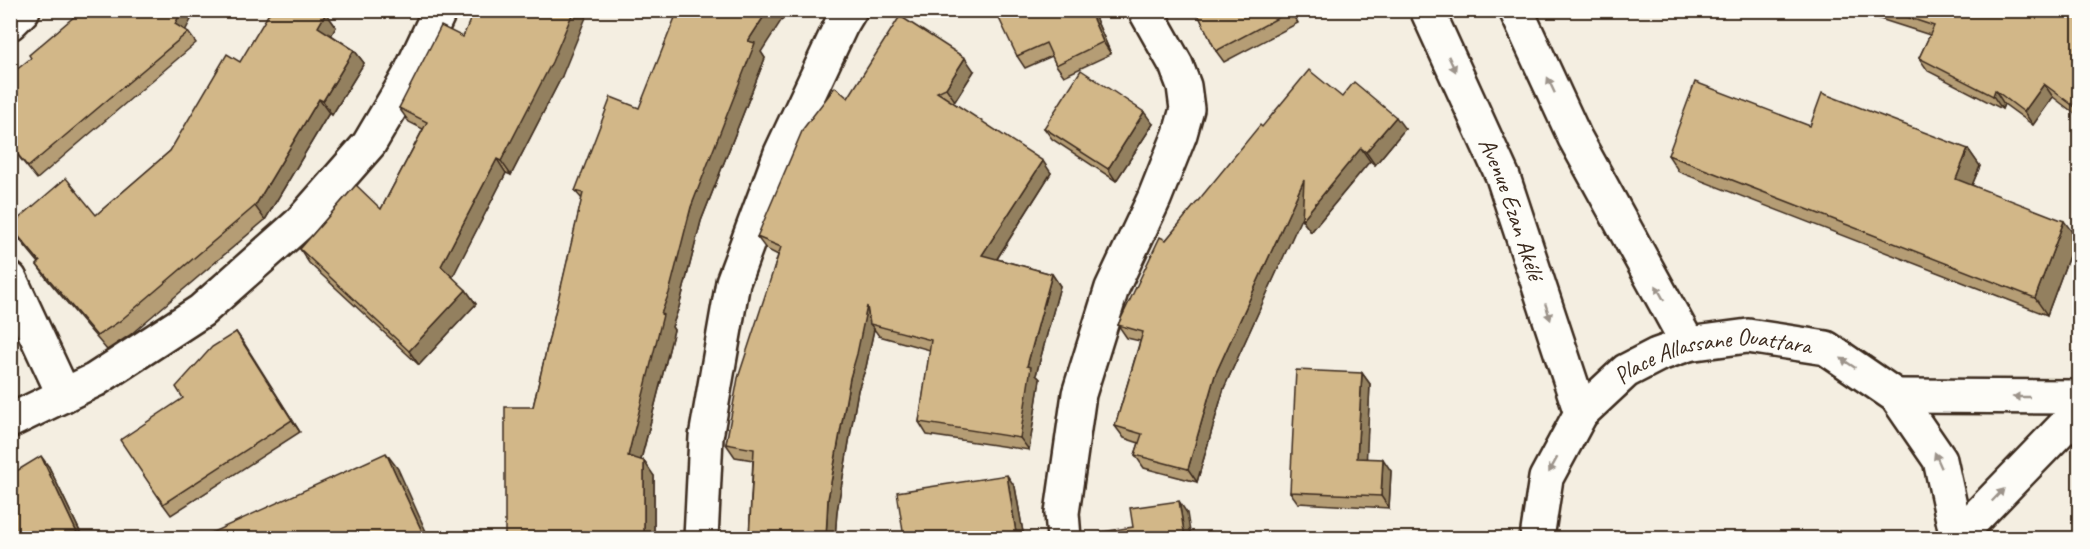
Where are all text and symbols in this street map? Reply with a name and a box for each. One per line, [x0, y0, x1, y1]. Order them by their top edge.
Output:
one-way arrow [1447, 55, 1457, 73]
one-way arrow [1546, 77, 1555, 94]
street label: Avenue Ezan Akélé [1472, 133, 1552, 287]
one-way arrow [1655, 284, 1665, 301]
one-way arrow [1544, 303, 1553, 321]
street label: Place Allassane Ouattara [1607, 321, 1816, 390]
one-way arrow [1840, 358, 1856, 369]
one-way arrow [2012, 392, 2031, 402]
one-way arrow [1933, 452, 1942, 469]
one-way arrow [1548, 456, 1558, 473]
one-way arrow [1990, 488, 2004, 502]

